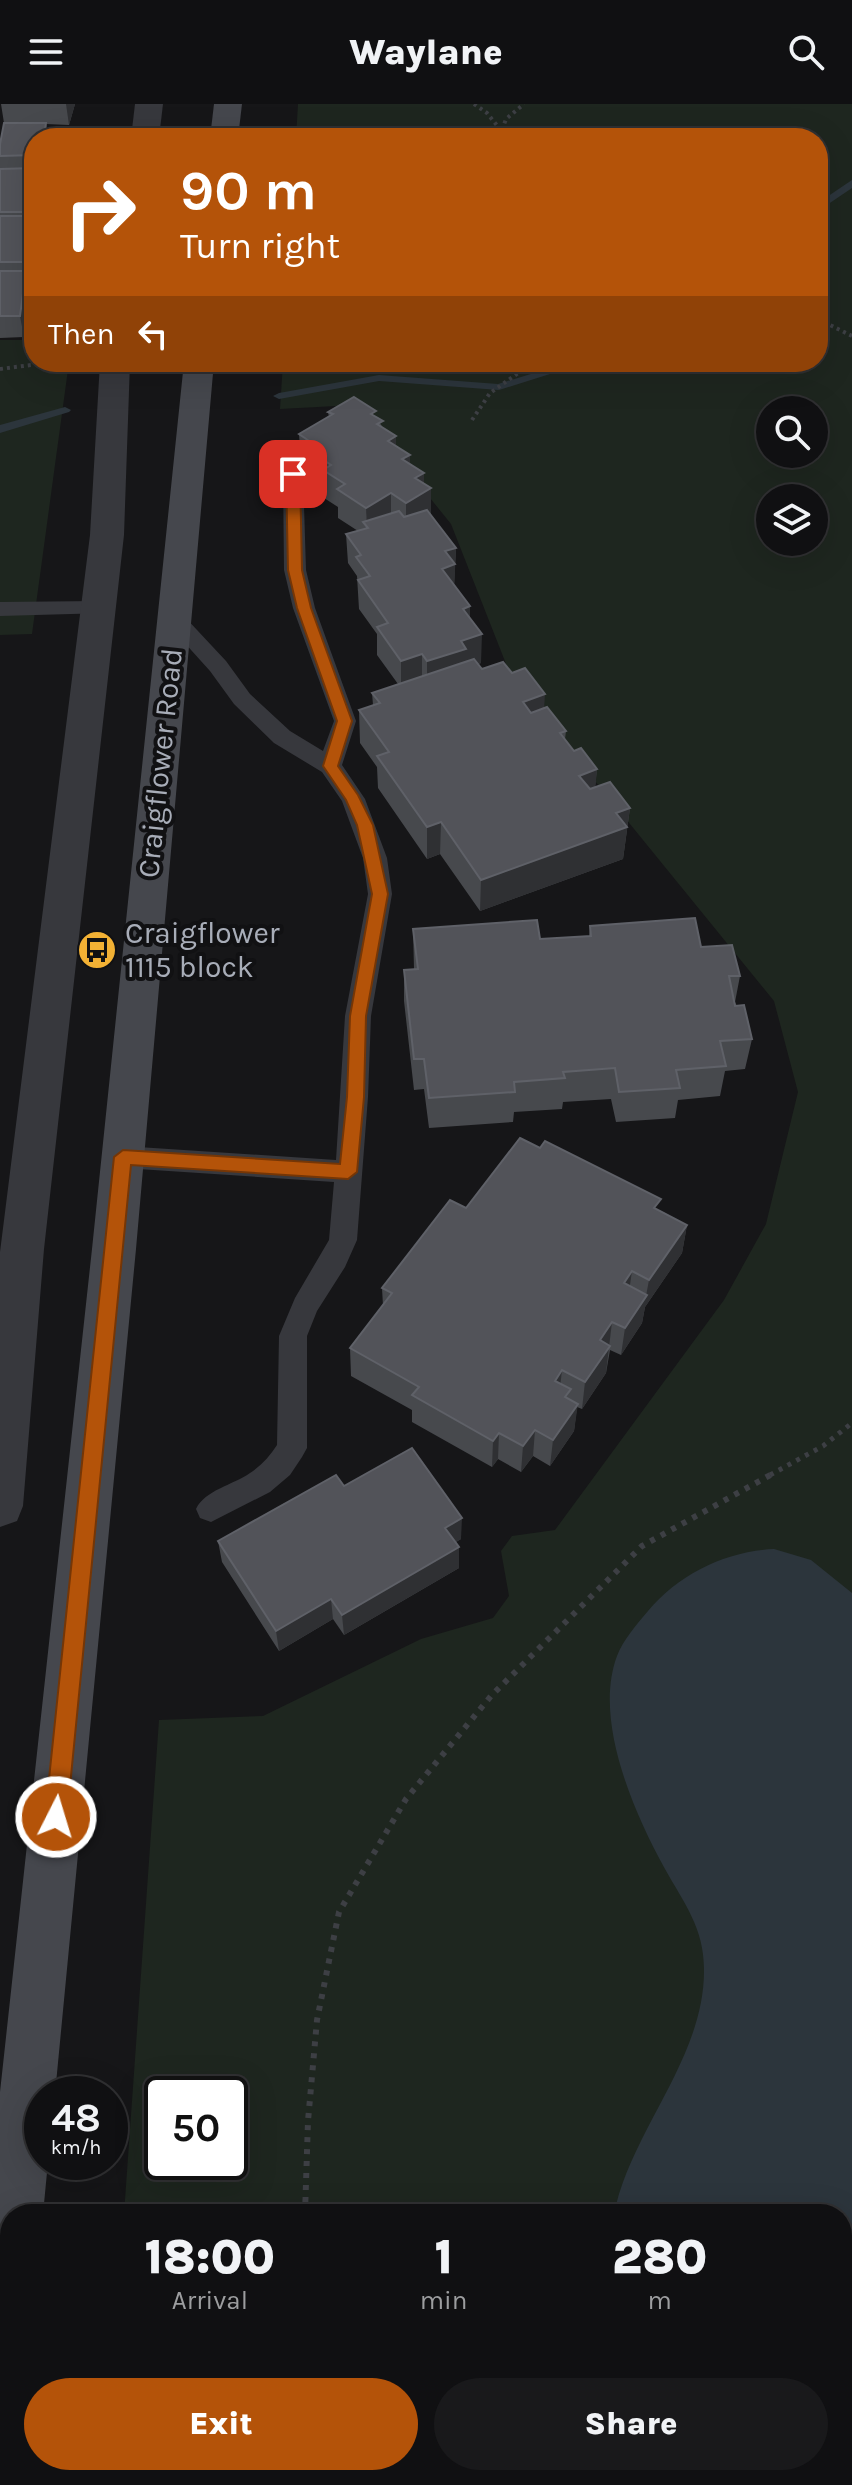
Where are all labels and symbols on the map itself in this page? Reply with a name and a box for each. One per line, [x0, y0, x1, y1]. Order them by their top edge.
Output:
pin [259, 440, 327, 508]
street label: Craigflower Road [130, 646, 190, 880]
place label: Craigflower 1115 block [125, 915, 280, 985]
bus stop icon: Craigflower 1115 block [76, 929, 118, 971]
position arrow [14, 1775, 98, 1859]
speed limit sign: 50 [144, 2076, 248, 2180]

